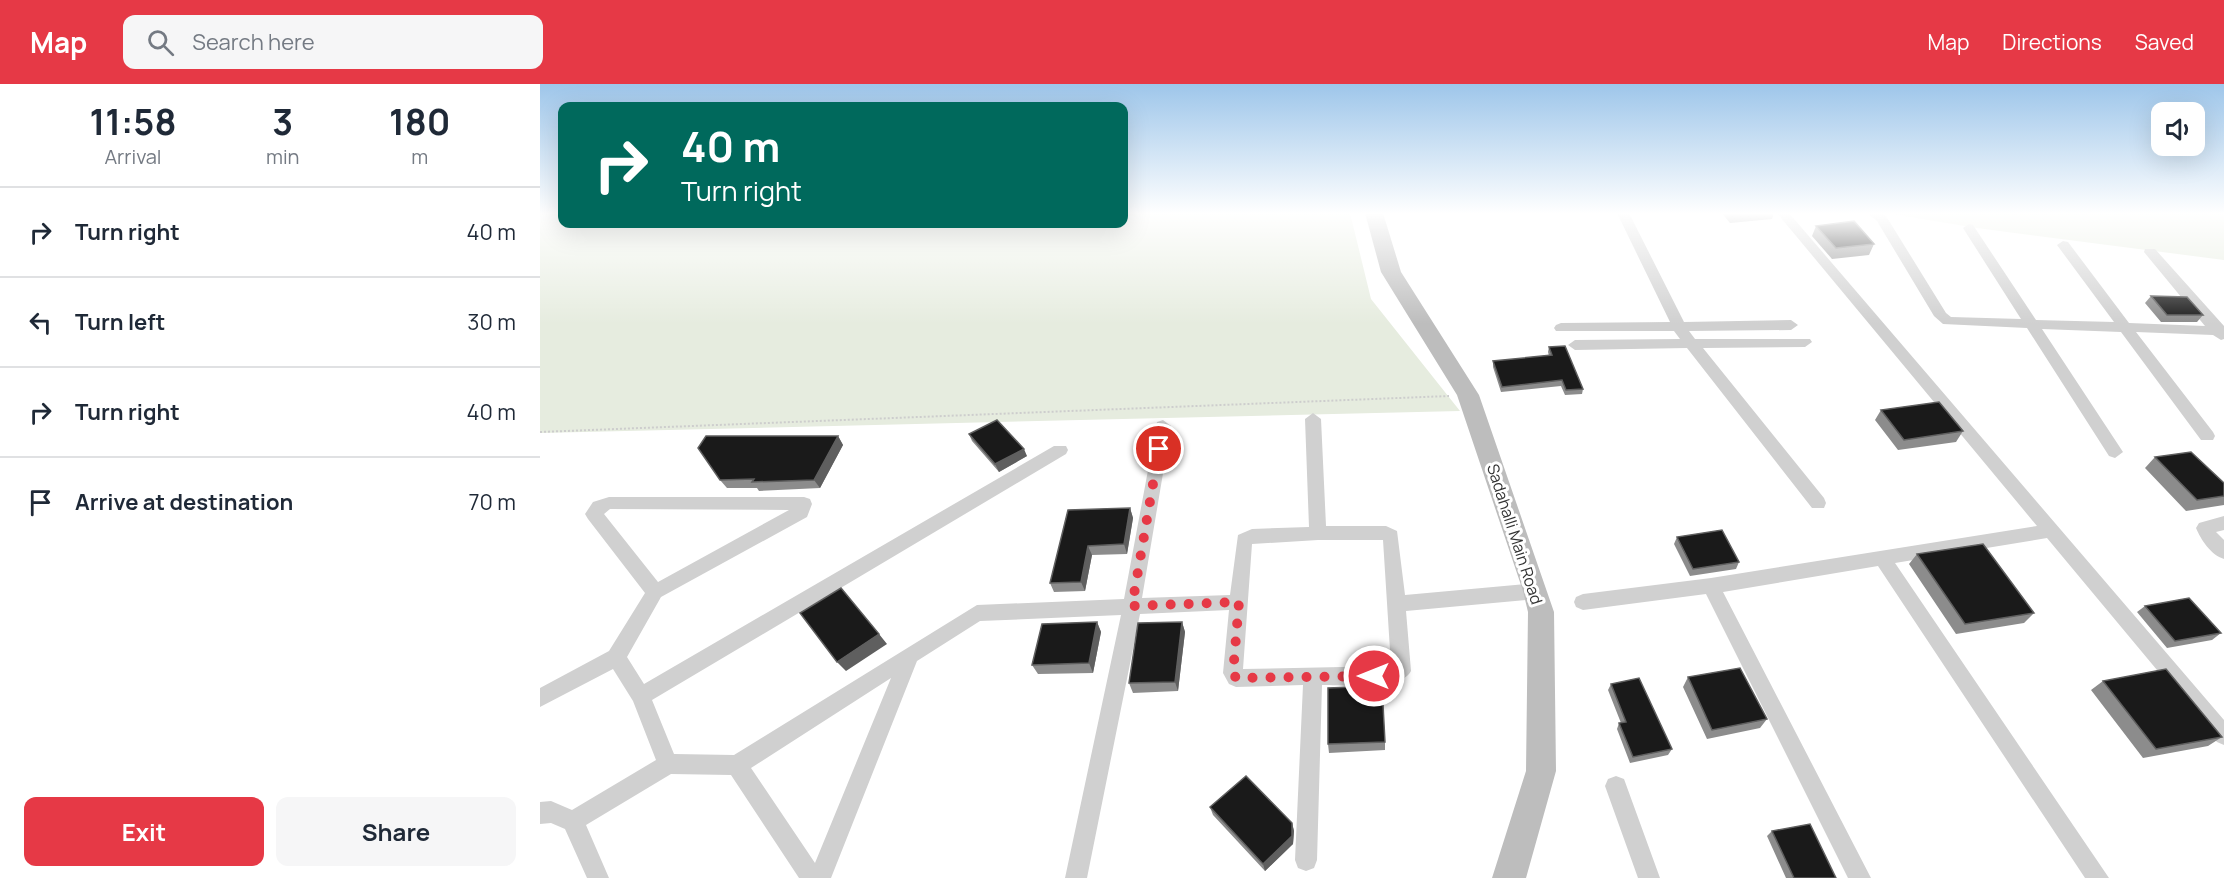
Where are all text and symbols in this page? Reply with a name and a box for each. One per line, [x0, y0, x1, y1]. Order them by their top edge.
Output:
search box [123, 15, 543, 69]
text: Map [30, 23, 87, 61]
icon: search [144, 26, 177, 59]
text: Search here [192, 27, 315, 57]
text: Map [1928, 28, 1969, 56]
text: Directions [2002, 28, 2102, 56]
text: Saved [2135, 28, 2194, 56]
text: 11:58 [89, 97, 177, 146]
text: 3 [272, 97, 293, 146]
text: 180 [389, 97, 451, 146]
map controls [2151, 102, 2205, 156]
button: sound [2151, 102, 2205, 156]
text: 40 m [681, 117, 780, 175]
icon: right [582, 126, 660, 204]
text: Arrival [104, 143, 162, 170]
text: min [266, 143, 300, 170]
text: m [411, 143, 428, 170]
text: Turn right [681, 172, 802, 209]
icon: right [24, 216, 57, 249]
text: Turn right [75, 217, 180, 247]
text: 40 m [467, 217, 516, 247]
icon: left [24, 306, 57, 339]
text: Turn left [75, 307, 165, 337]
text: 30 m [467, 307, 516, 337]
icon: right [24, 396, 57, 429]
text: Turn right [75, 397, 180, 427]
text: 40 m [467, 397, 516, 427]
pin [1133, 423, 1184, 474]
icon: arrive [1142, 432, 1175, 465]
street label: Sadahalli Main Road [1482, 461, 1548, 607]
icon: arrive [24, 486, 57, 519]
text: Arrive at destination [75, 487, 293, 517]
text: 70 m [468, 487, 516, 517]
position arrow [1342, 644, 1406, 708]
button: Exit [24, 797, 264, 866]
button: Share [276, 797, 516, 866]

